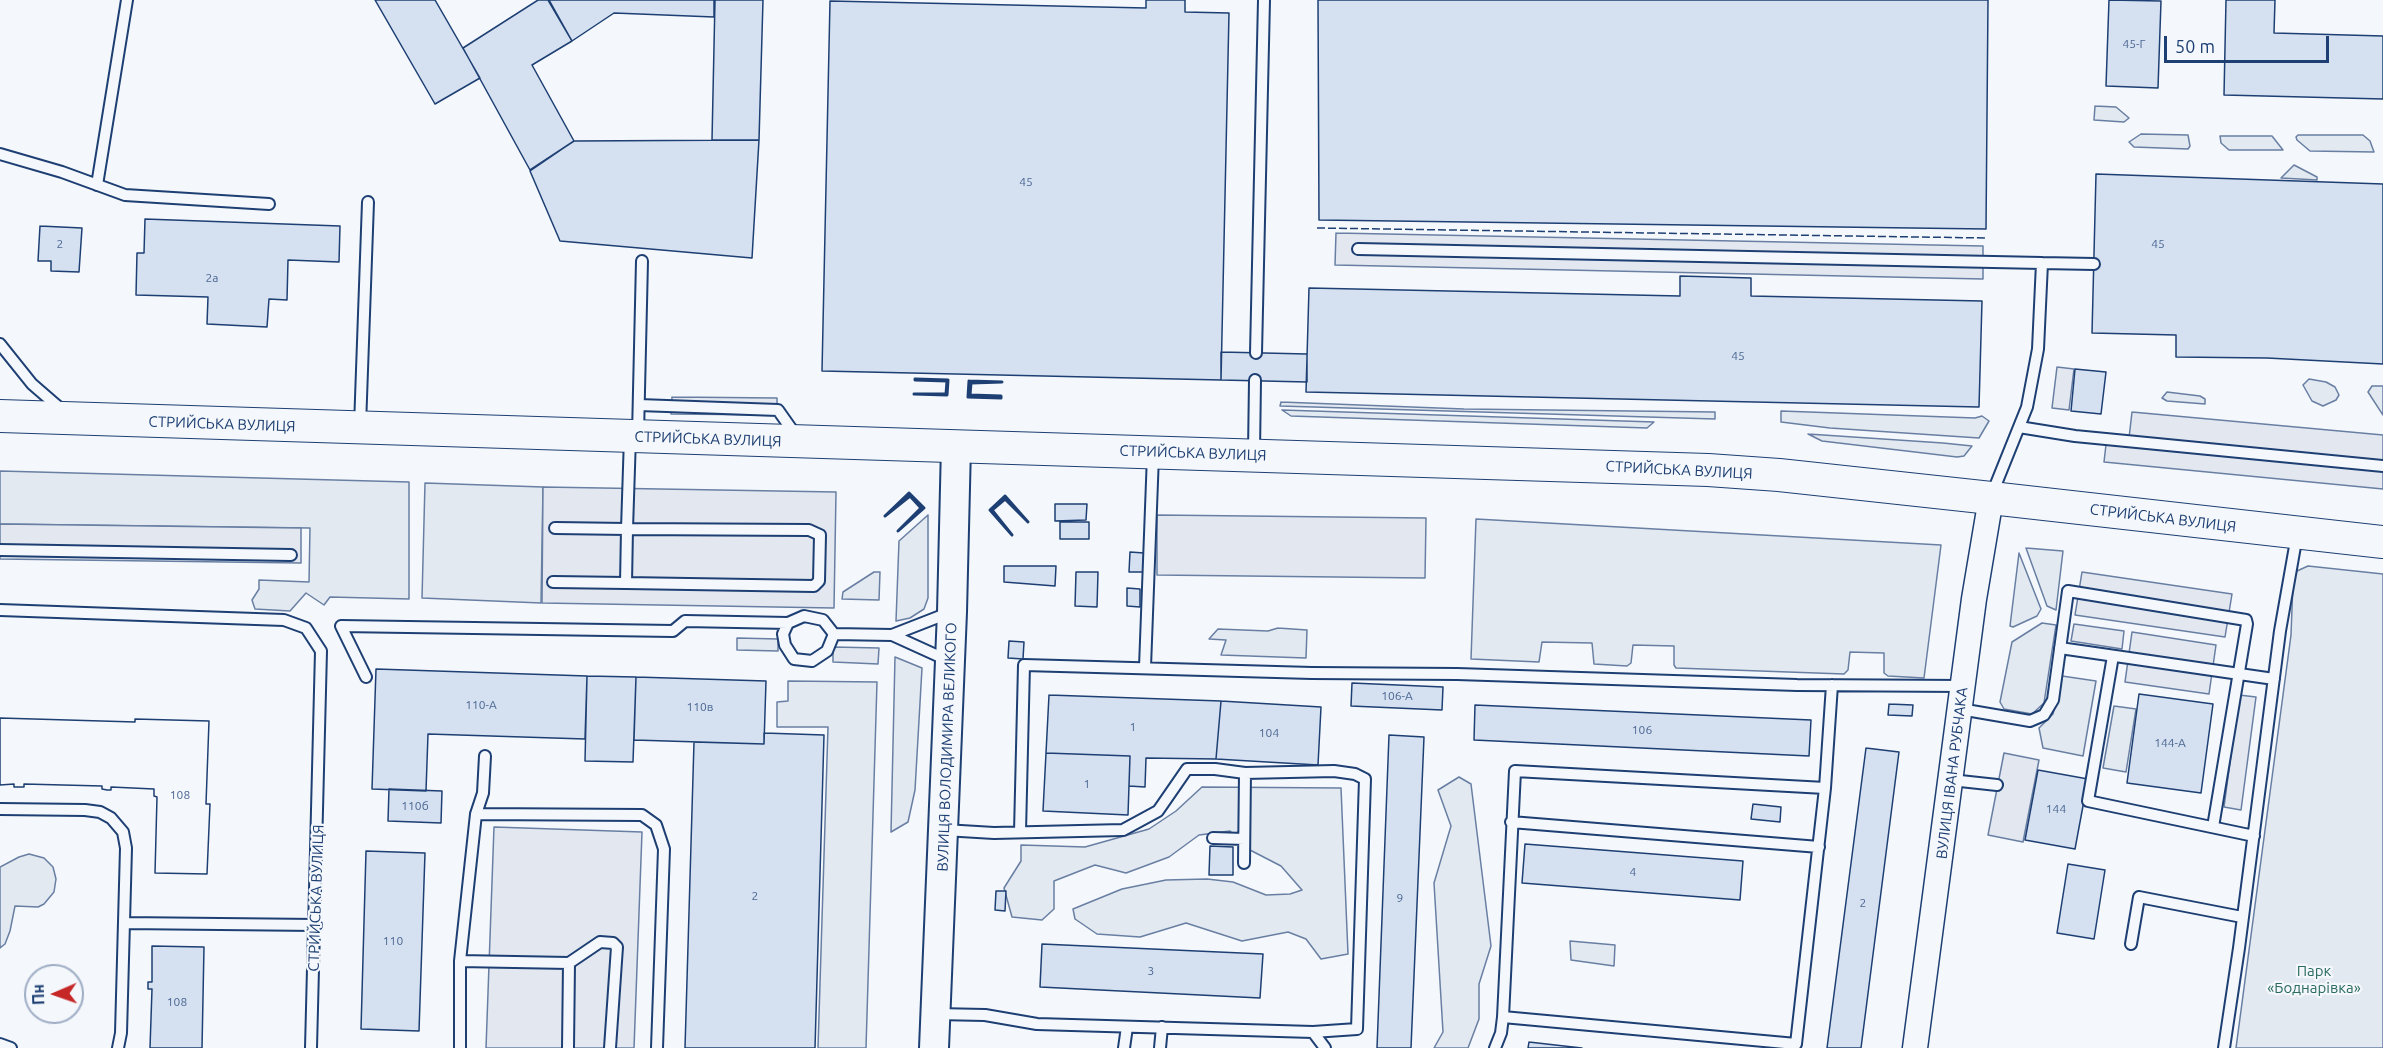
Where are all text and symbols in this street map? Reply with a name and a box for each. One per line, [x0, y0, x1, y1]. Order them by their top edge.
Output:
scale bar [2167, 24, 2332, 62]
text: 50 m [2175, 36, 2215, 56]
house number: 45-Г [2123, 37, 2145, 51]
house number: 45 [1019, 175, 1033, 189]
house number: 2 [57, 237, 63, 251]
house number: 45 [2151, 237, 2165, 251]
house number: 2а [206, 271, 218, 285]
house number: 45 [1731, 349, 1745, 363]
street label: СТРИЙСЬКА ВУЛИЦЯ [148, 412, 296, 436]
street label: СТРИЙСЬКА ВУЛИЦЯ [634, 427, 782, 451]
street label: СТРИЙСЬКА ВУЛИЦЯ [1119, 441, 1267, 465]
street label: СТРИЙСЬКА ВУЛИЦЯ [1605, 457, 1753, 483]
street label: СТРИЙСЬКА ВУЛИЦЯ [2089, 500, 2237, 536]
street label: ВУЛИЦЯ ВОЛОДИМИРА ВЕЛИКОГО [934, 622, 960, 872]
street label: ВУЛИЦЯ ІВАНА РУБЧАКА [1933, 686, 1971, 860]
house number: 106-А [1381, 689, 1413, 703]
house number: 110-А [465, 698, 497, 712]
house number: 110в [687, 700, 713, 714]
house number: 1 [1130, 720, 1136, 734]
house number: 106 [1632, 723, 1652, 737]
house number: 104 [1259, 726, 1279, 740]
house number: 144-А [2154, 736, 2186, 750]
house number: 1 [1084, 777, 1090, 791]
house number: 108 [170, 788, 190, 802]
house number: 110б [401, 799, 429, 813]
house number: 144 [2046, 802, 2066, 816]
street label: СТРИЙСЬКА ВУЛИЦЯ [304, 824, 328, 972]
house number: 4 [1630, 865, 1636, 879]
house number: 2 [752, 889, 758, 903]
house number: 9 [1397, 891, 1403, 905]
house number: 2 [1860, 896, 1866, 910]
house number: 110 [383, 934, 403, 948]
park label: Парк «Боднарівка» [2267, 962, 2361, 997]
north arrow [24, 964, 84, 1024]
house number: 3 [1148, 964, 1154, 978]
text: Пн [29, 984, 47, 1005]
house number: 108 [167, 995, 187, 1009]

